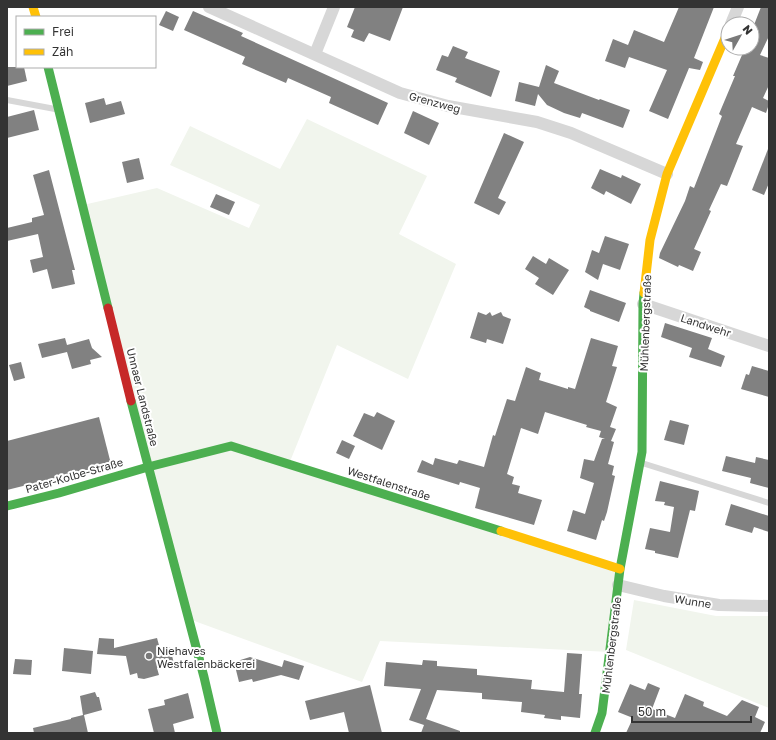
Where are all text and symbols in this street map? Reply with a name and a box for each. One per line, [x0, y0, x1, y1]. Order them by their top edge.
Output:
legend [16, 16, 156, 68]
north arrow [720, 16, 760, 56]
text: N [740, 22, 756, 37]
text: Frei [52, 24, 74, 39]
text: Zäh [52, 44, 73, 59]
street label: Grenzweg [408, 89, 462, 115]
street label: Mühlenbergstraße [637, 274, 653, 372]
street label: Landwehr [679, 311, 734, 339]
street label: Unnaer Landstraße [125, 347, 161, 447]
street label: Pater-Kolbe-Straße [24, 455, 124, 495]
street label: Westfalenstraße [346, 463, 432, 503]
street label: Wunne [674, 592, 712, 610]
street label: Mühlenbergstraße [599, 596, 623, 694]
place label: Niehaves Westfalenbäckerei [157, 644, 255, 670]
marker: Niehaves Westfalenbäckerei [144, 651, 154, 661]
scale bar [632, 698, 751, 724]
text: 50 m [638, 704, 666, 719]

